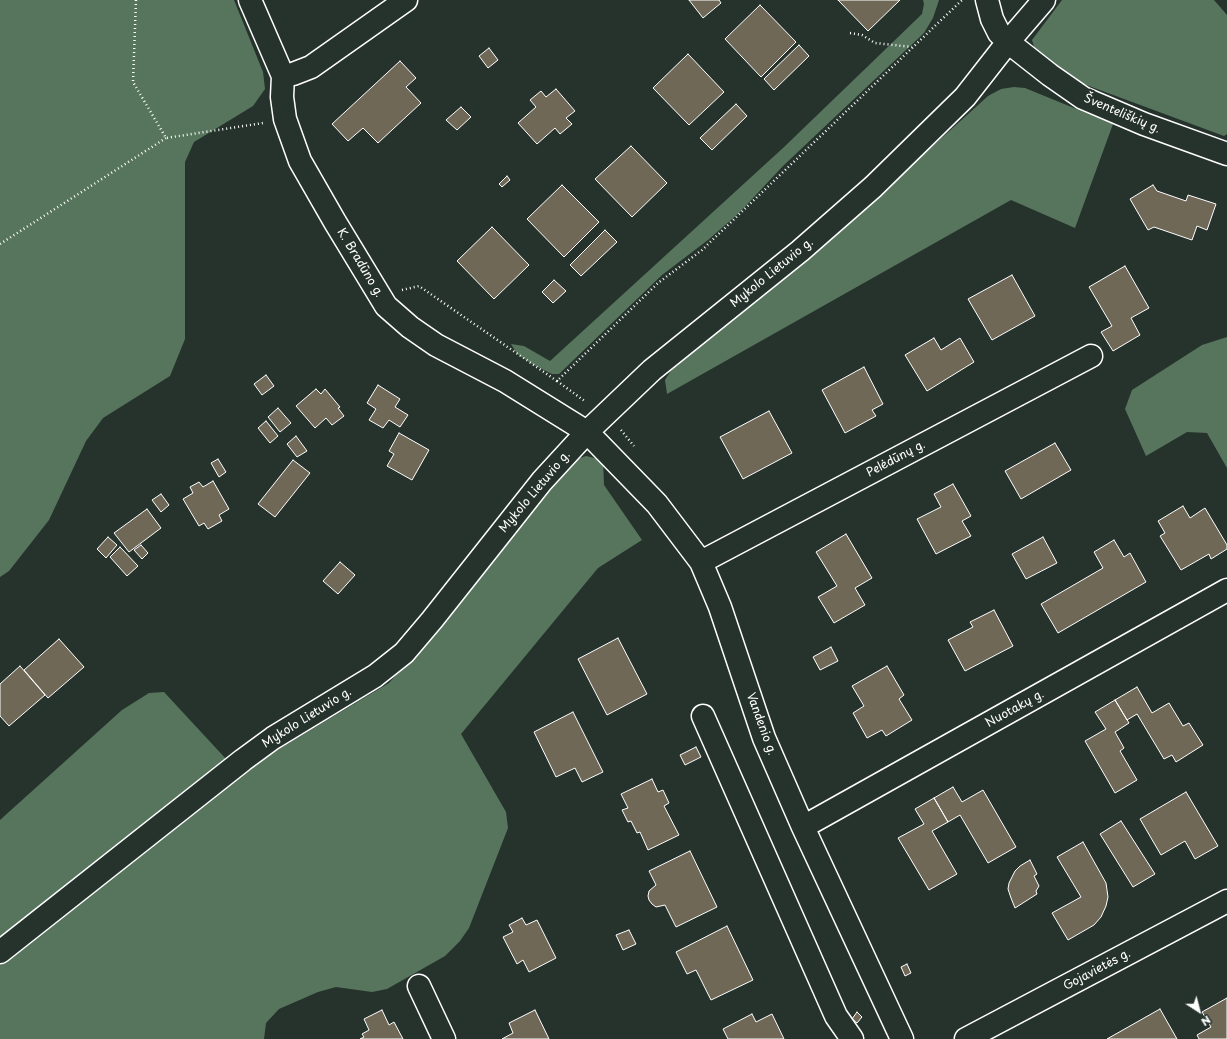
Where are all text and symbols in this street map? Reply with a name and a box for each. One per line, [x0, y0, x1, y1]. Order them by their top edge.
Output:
street label: Šventeliškių g. [1082, 91, 1162, 137]
street label: K. Bradūno g. [334, 226, 386, 300]
street label: Mykolo Lietuvio g. [728, 235, 816, 311]
street label: Pelėdūnų g. [864, 437, 928, 481]
street label: Mykolo Lietuvio g. [497, 448, 573, 536]
street label: Mykolo Lietuvio g. [260, 685, 354, 751]
street label: Nuotakų g. [983, 687, 1047, 731]
street label: Vandenio g. [743, 691, 779, 757]
street label: Gojavietės g. [1061, 946, 1133, 994]
north arrow [1179, 991, 1219, 1031]
text: N [1198, 1012, 1215, 1031]

